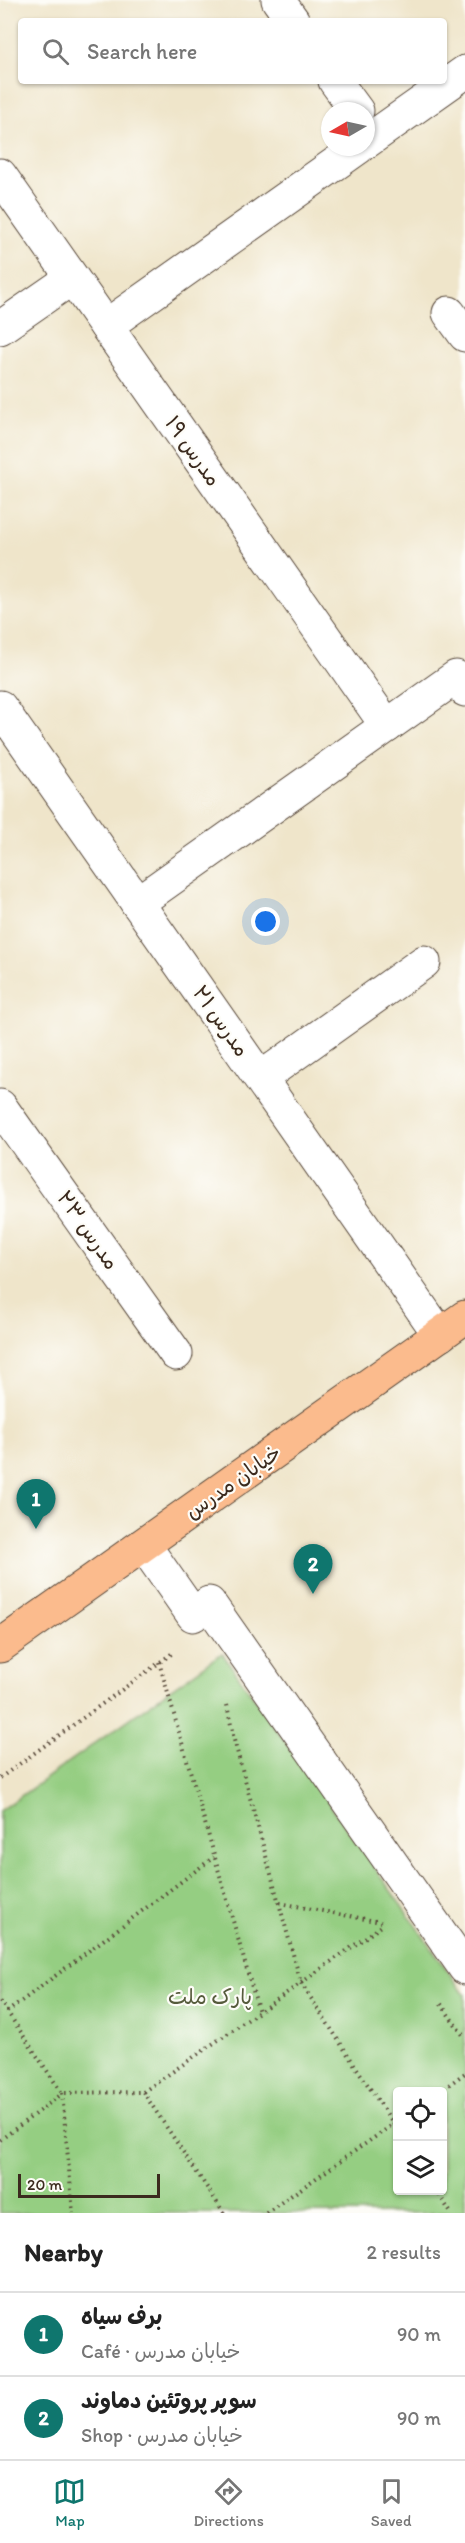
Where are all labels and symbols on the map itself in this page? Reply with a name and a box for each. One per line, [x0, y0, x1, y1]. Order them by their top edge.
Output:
north arrow [321, 102, 375, 156]
street label: مدرس ۱۹ [160, 411, 227, 491]
your location [251, 907, 280, 936]
street label: مدرس ۲۱ [188, 980, 255, 1061]
street label: مدرس ۲۳ [52, 1185, 125, 1274]
street label: خیابان مدرس [180, 1439, 286, 1525]
pin: 1 [16, 1480, 56, 1529]
pin: 2 [294, 1544, 332, 1594]
park label: پارک ملت [168, 1984, 252, 2010]
scale bar [18, 2171, 160, 2198]

